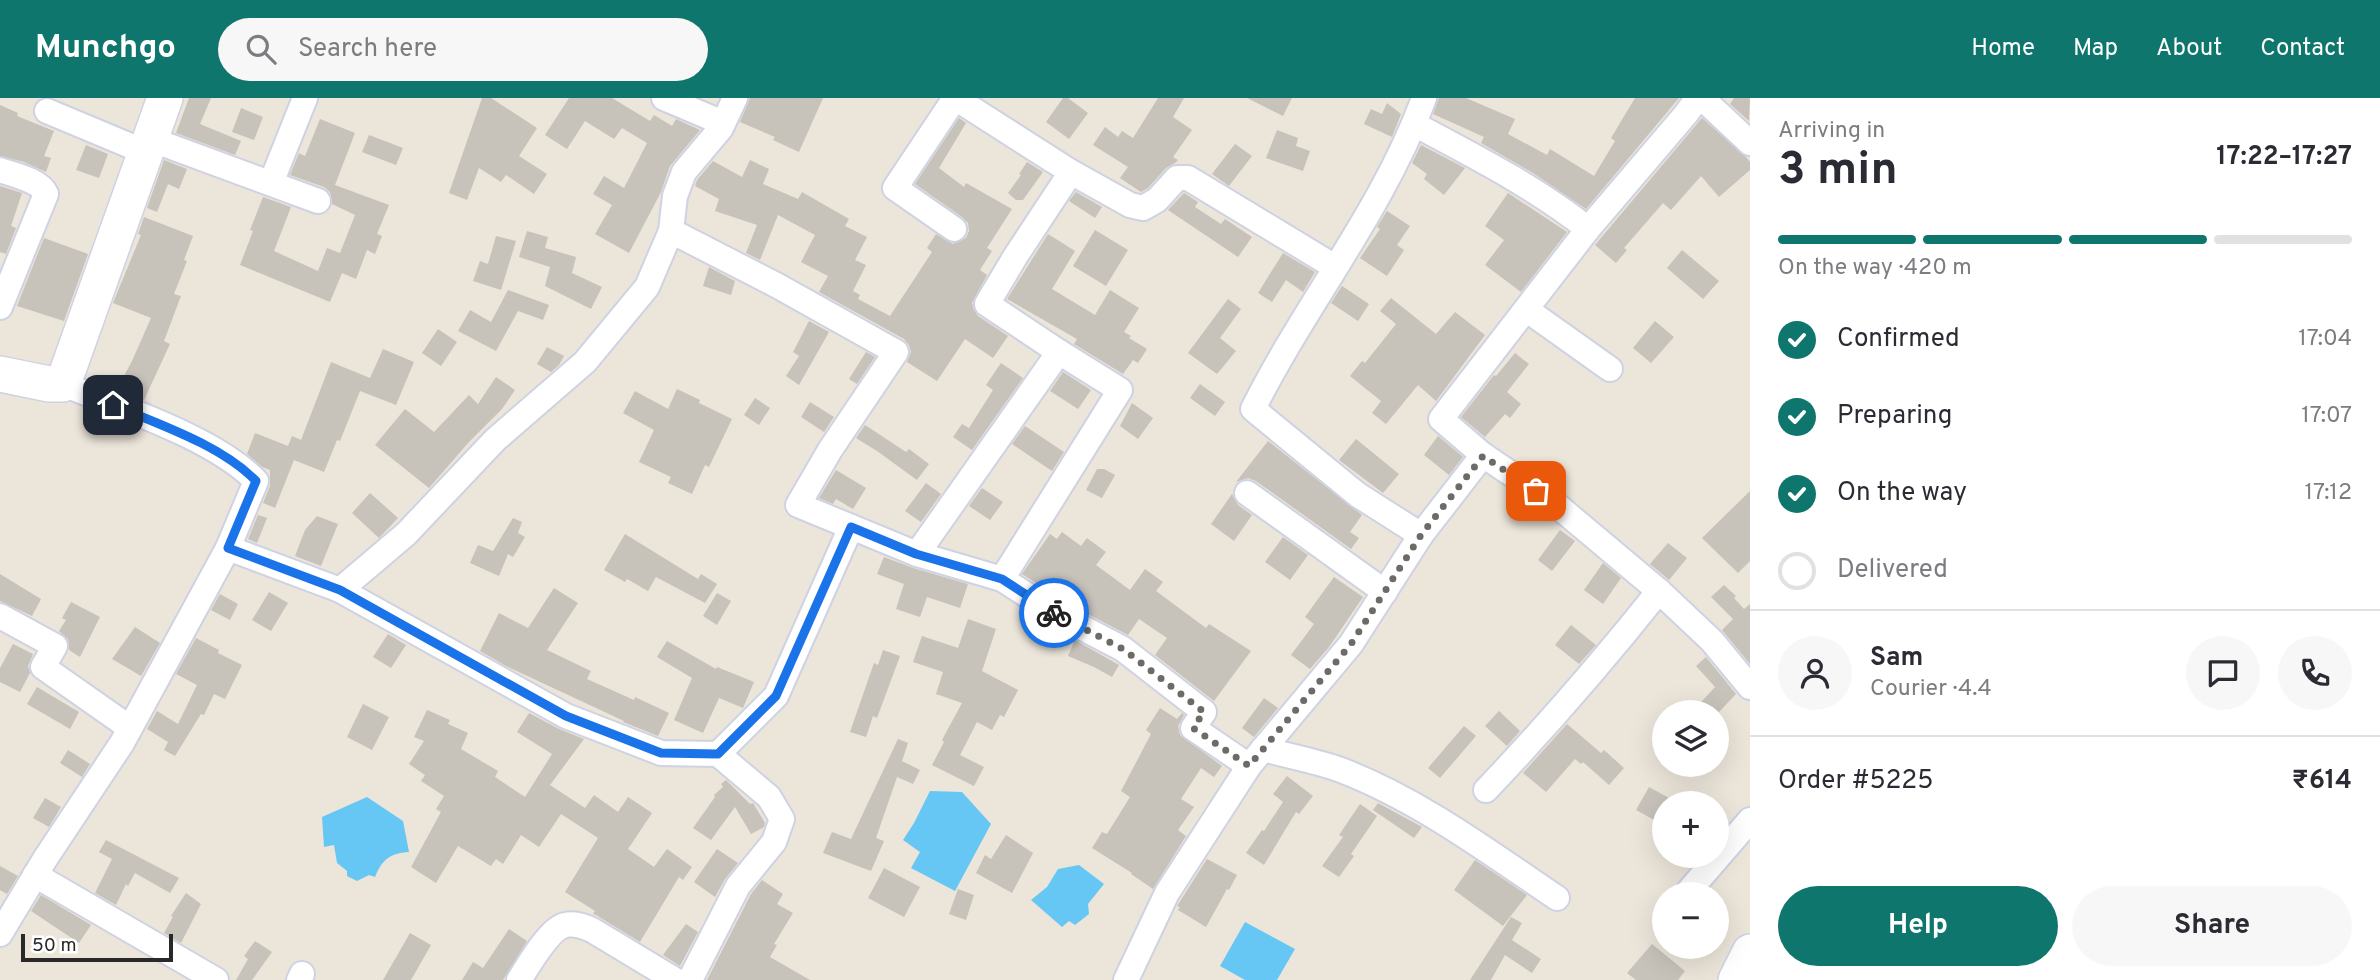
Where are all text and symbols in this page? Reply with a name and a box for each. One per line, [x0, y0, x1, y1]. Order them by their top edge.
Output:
search box [218, 18, 708, 81]
text: Munchgo [35, 28, 176, 70]
icon: search [242, 30, 280, 68]
text: Search here [298, 33, 437, 66]
text: Home [1971, 34, 2035, 64]
text: Map [2073, 34, 2118, 64]
text: About [2156, 34, 2222, 64]
text: Contact [2260, 34, 2345, 64]
text: Arriving in [1778, 117, 1885, 146]
text: 17:22–17:27 [2216, 141, 2352, 174]
text: 3 min [1778, 142, 1898, 201]
text: On the way · 420 m [1778, 254, 1972, 283]
icon: check [1778, 321, 1816, 359]
text: Confirmed [1837, 323, 1960, 356]
text: 17:04 [2298, 325, 2352, 354]
pin [83, 375, 143, 435]
icon: home [94, 386, 132, 424]
icon: check [1778, 398, 1816, 436]
text: Preparing [1837, 400, 1952, 433]
text: 17:07 [2301, 402, 2352, 431]
pin [1506, 461, 1566, 521]
icon: bag [1517, 472, 1555, 510]
icon: check [1778, 475, 1816, 513]
text: On the way [1837, 477, 1967, 510]
text: 17:12 [2305, 479, 2352, 508]
text: Delivered [1837, 554, 1948, 587]
courier [1019, 578, 1089, 648]
icon: bike [1035, 594, 1073, 632]
button: person [1778, 636, 1852, 710]
button: chat [2186, 636, 2260, 710]
button: phone [2278, 636, 2352, 710]
text: Sam [1870, 642, 1923, 675]
text: Courier · 4.4 [1870, 675, 1992, 704]
map controls [1652, 700, 1729, 959]
button: layers [1652, 700, 1729, 777]
text: Order #5225 [1778, 765, 1933, 798]
text: ₹614 [2292, 765, 2352, 798]
button: + [1652, 791, 1729, 868]
button: − [1652, 882, 1729, 959]
button: Help [1778, 886, 2058, 966]
button: Share [2072, 886, 2352, 966]
scale bar [21, 931, 173, 963]
text: 50 m [32, 934, 77, 958]

